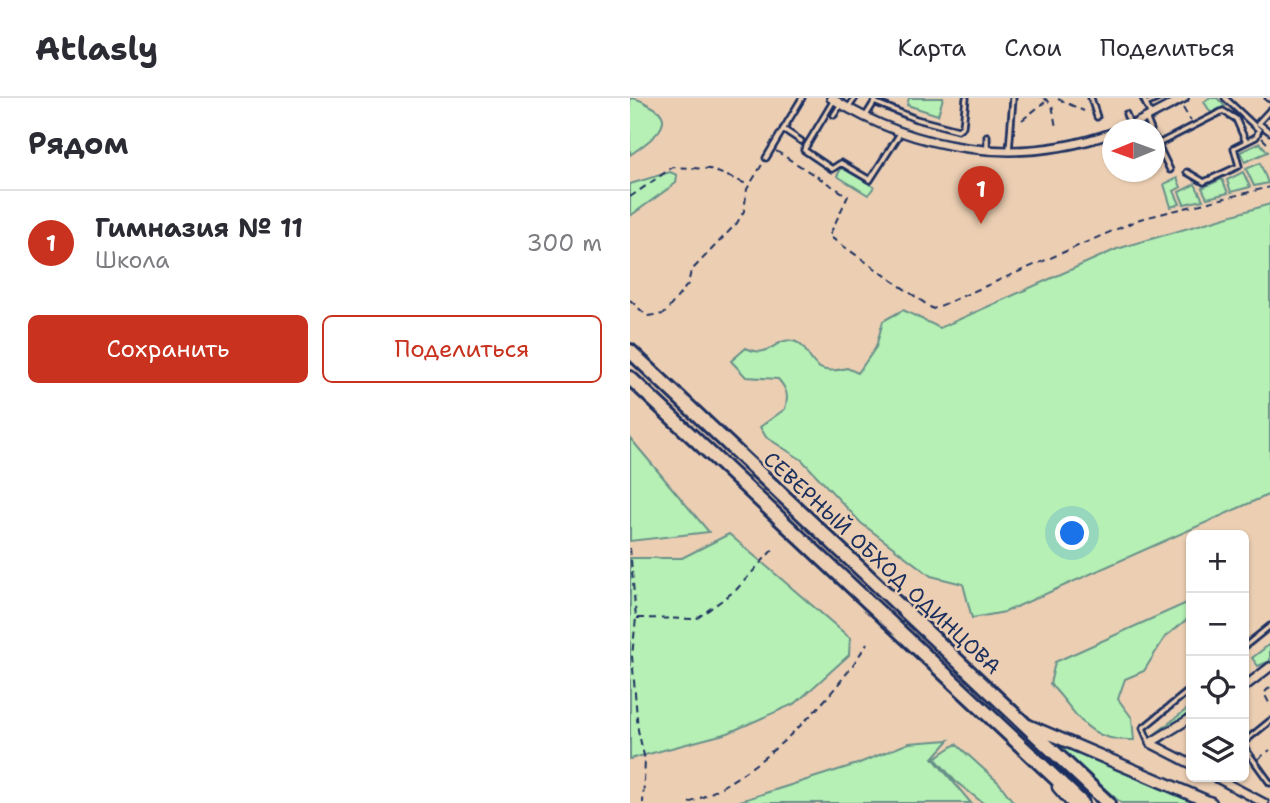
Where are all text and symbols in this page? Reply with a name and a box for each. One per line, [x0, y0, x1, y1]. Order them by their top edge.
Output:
text: Atlasly [35, 26, 158, 71]
text: Карта [898, 32, 966, 64]
text: Слои [1004, 32, 1062, 64]
text: Поделиться [1100, 32, 1235, 64]
north arrow [1102, 119, 1165, 182]
text: Рядом [28, 123, 128, 164]
pin: 1 [958, 166, 1004, 224]
text: Гимназия № 11 [95, 210, 303, 245]
text: 1 [46, 228, 56, 258]
text: 300 m [527, 228, 602, 258]
text: Школа [95, 245, 170, 275]
button: Сохранить [28, 315, 308, 383]
button: Поделиться [322, 315, 602, 383]
street label: СЕВЕРНЫЙ ОБХОД ОДИНЦОВА [757, 445, 1007, 681]
your location [1055, 516, 1089, 550]
map controls [1186, 530, 1249, 782]
button: + [1186, 530, 1249, 593]
button: − [1186, 593, 1249, 656]
button: locate [1186, 656, 1249, 719]
button: layers [1186, 719, 1249, 782]

